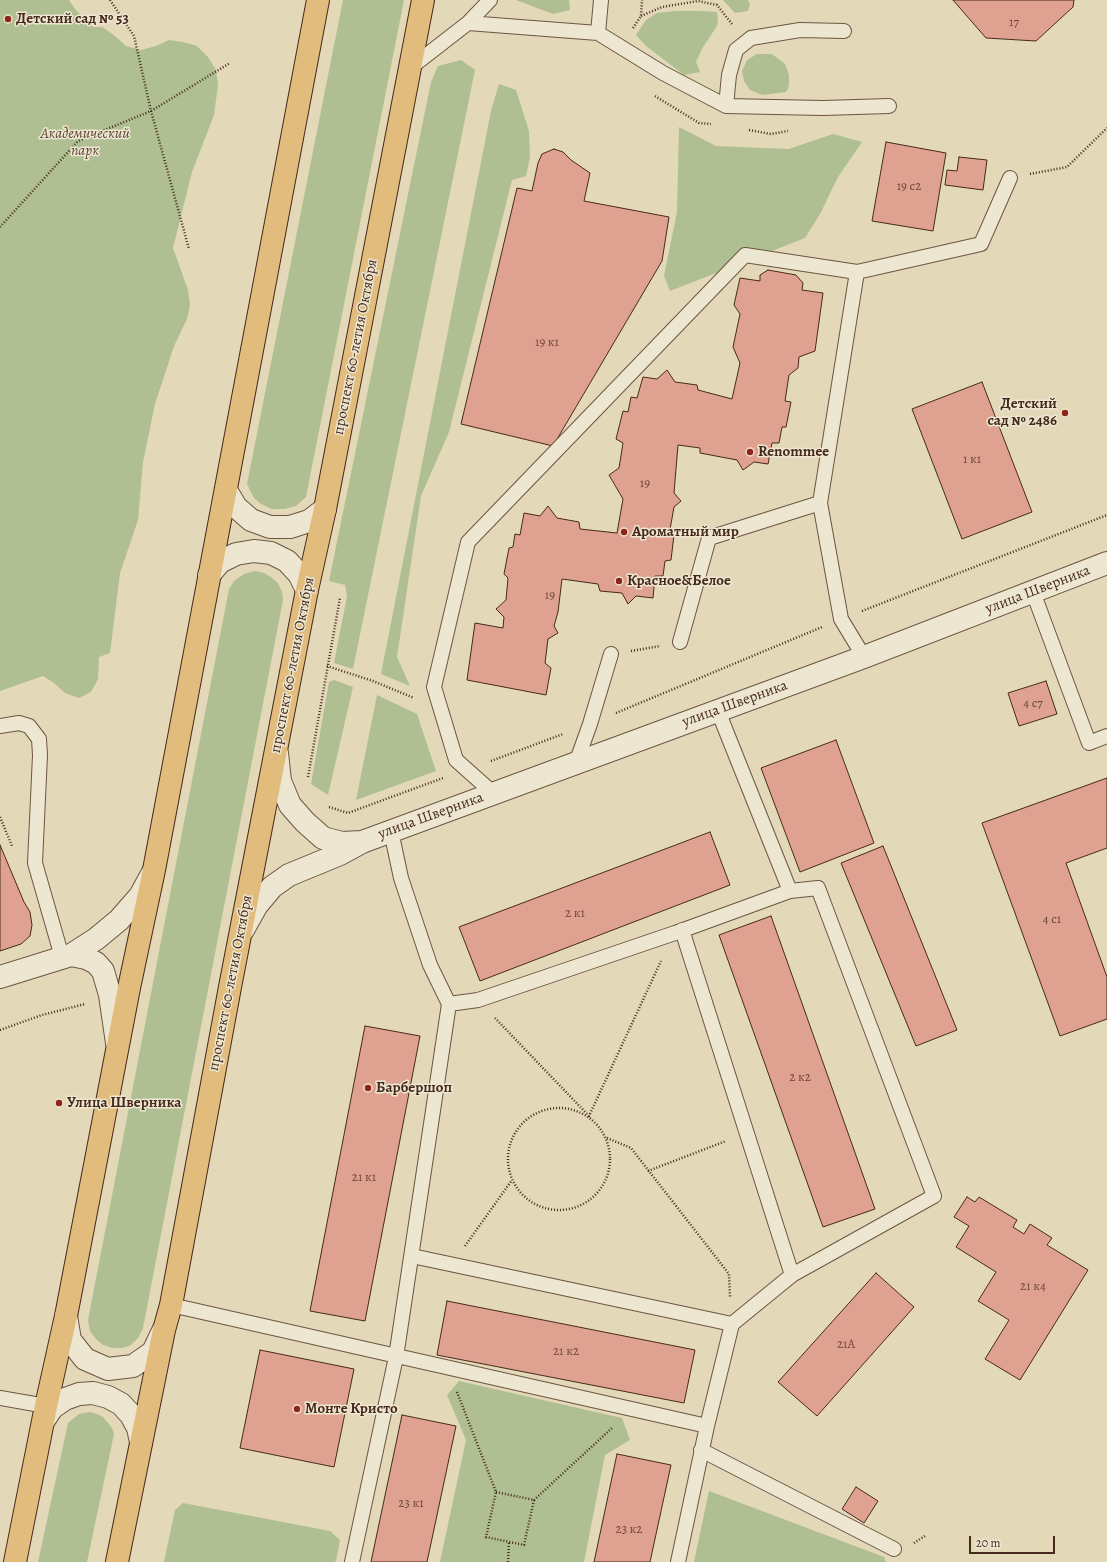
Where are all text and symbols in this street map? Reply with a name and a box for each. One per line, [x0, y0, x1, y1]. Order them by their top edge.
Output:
place label: Детский сад № 53 [16, 10, 129, 28]
marker: Детский сад № 53 [3, 14, 13, 24]
house number: 17 [1009, 15, 1019, 31]
park label: Академический парк [40, 125, 130, 160]
house number: 19 с2 [897, 179, 921, 195]
street label: проспект 60-летия Октября [330, 258, 382, 436]
house number: 19 к1 [535, 335, 559, 351]
place label: Детский сад № 2486 [987, 395, 1057, 430]
marker: Детский сад № 2486 [1060, 408, 1070, 418]
place label: Renommee [758, 443, 829, 461]
marker: Renommee [745, 447, 755, 457]
house number: 1 к1 [963, 452, 981, 468]
house number: 19 [640, 476, 650, 492]
place label: Ароматный мир [632, 523, 739, 541]
marker: Ароматный мир [619, 527, 629, 537]
street label: улица Шверника [983, 562, 1093, 618]
place label: Красное&Белое [627, 572, 731, 590]
street label: проспект 60-летия Октября [267, 576, 319, 754]
marker: Красное&Белое [614, 576, 624, 586]
house number: 19 [545, 588, 555, 604]
street label: улица Шверника [680, 677, 790, 731]
house number: 4 с7 [1023, 696, 1043, 712]
street label: улица Шверника [376, 789, 486, 843]
street label: проспект 60-летия Октября [205, 894, 257, 1072]
house number: 2 к1 [565, 906, 585, 922]
house number: 4 с1 [1043, 912, 1061, 928]
house number: 2 к2 [789, 1070, 811, 1086]
place label: Барбершоп [376, 1079, 452, 1097]
marker: Барбершоп [363, 1083, 373, 1093]
place label: Улица Шверника [67, 1094, 181, 1112]
marker: Улица Шверника [54, 1098, 64, 1108]
house number: 21 к1 [352, 1170, 376, 1186]
house number: 21 к4 [1020, 1279, 1046, 1295]
house number: 21А [837, 1337, 855, 1353]
house number: 21 к2 [553, 1344, 579, 1360]
place label: Монте Кристо [305, 1400, 398, 1418]
marker: Монте Кристо [292, 1404, 302, 1414]
house number: 23 к1 [398, 1496, 424, 1512]
house number: 23 к2 [615, 1522, 643, 1538]
scale bar [971, 1528, 1057, 1554]
text: 20 m [976, 1535, 1000, 1551]

